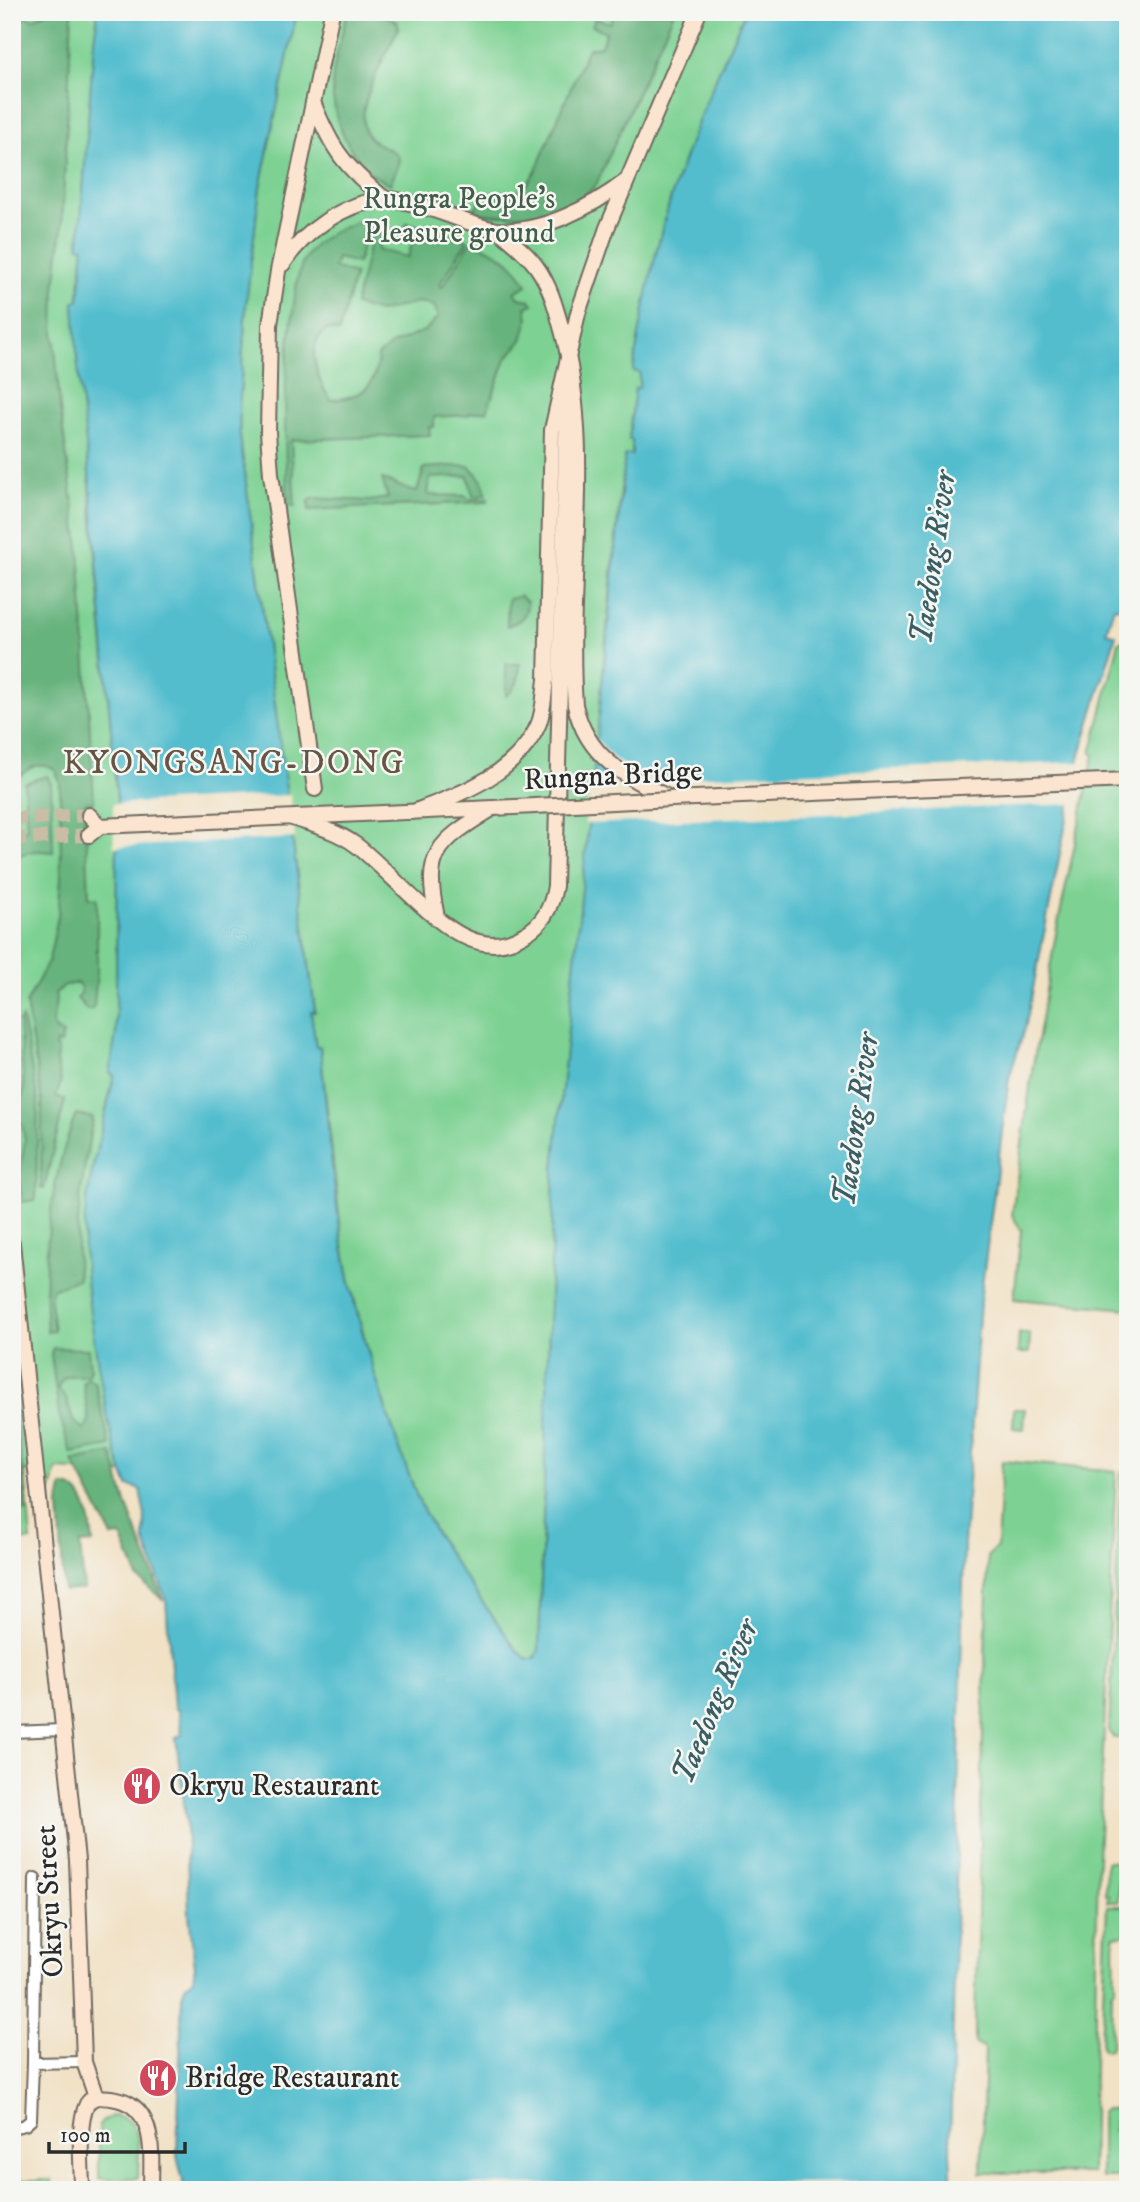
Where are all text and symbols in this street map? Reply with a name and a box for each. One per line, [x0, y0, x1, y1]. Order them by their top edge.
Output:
park label: Rungra People’s Pleasure ground [363, 181, 555, 252]
water label: Taedong River [902, 466, 966, 647]
district label: KYONGSANG-DONG [63, 743, 405, 784]
street label: Rungna Bridge [523, 753, 703, 799]
water label: Taedong River [825, 1028, 889, 1209]
water label: Taedong River [663, 1611, 770, 1790]
restaurant icon: Okryu Restaurant [121, 1765, 163, 1807]
place label: Okryu Restaurant [169, 1768, 379, 1805]
street label: Okryu Street [28, 1824, 72, 1978]
restaurant icon: Bridge Restaurant [137, 2057, 179, 2099]
place label: Bridge Restaurant [185, 2060, 399, 2097]
scale bar [49, 2111, 186, 2155]
text: 100 m [60, 2123, 111, 2149]

